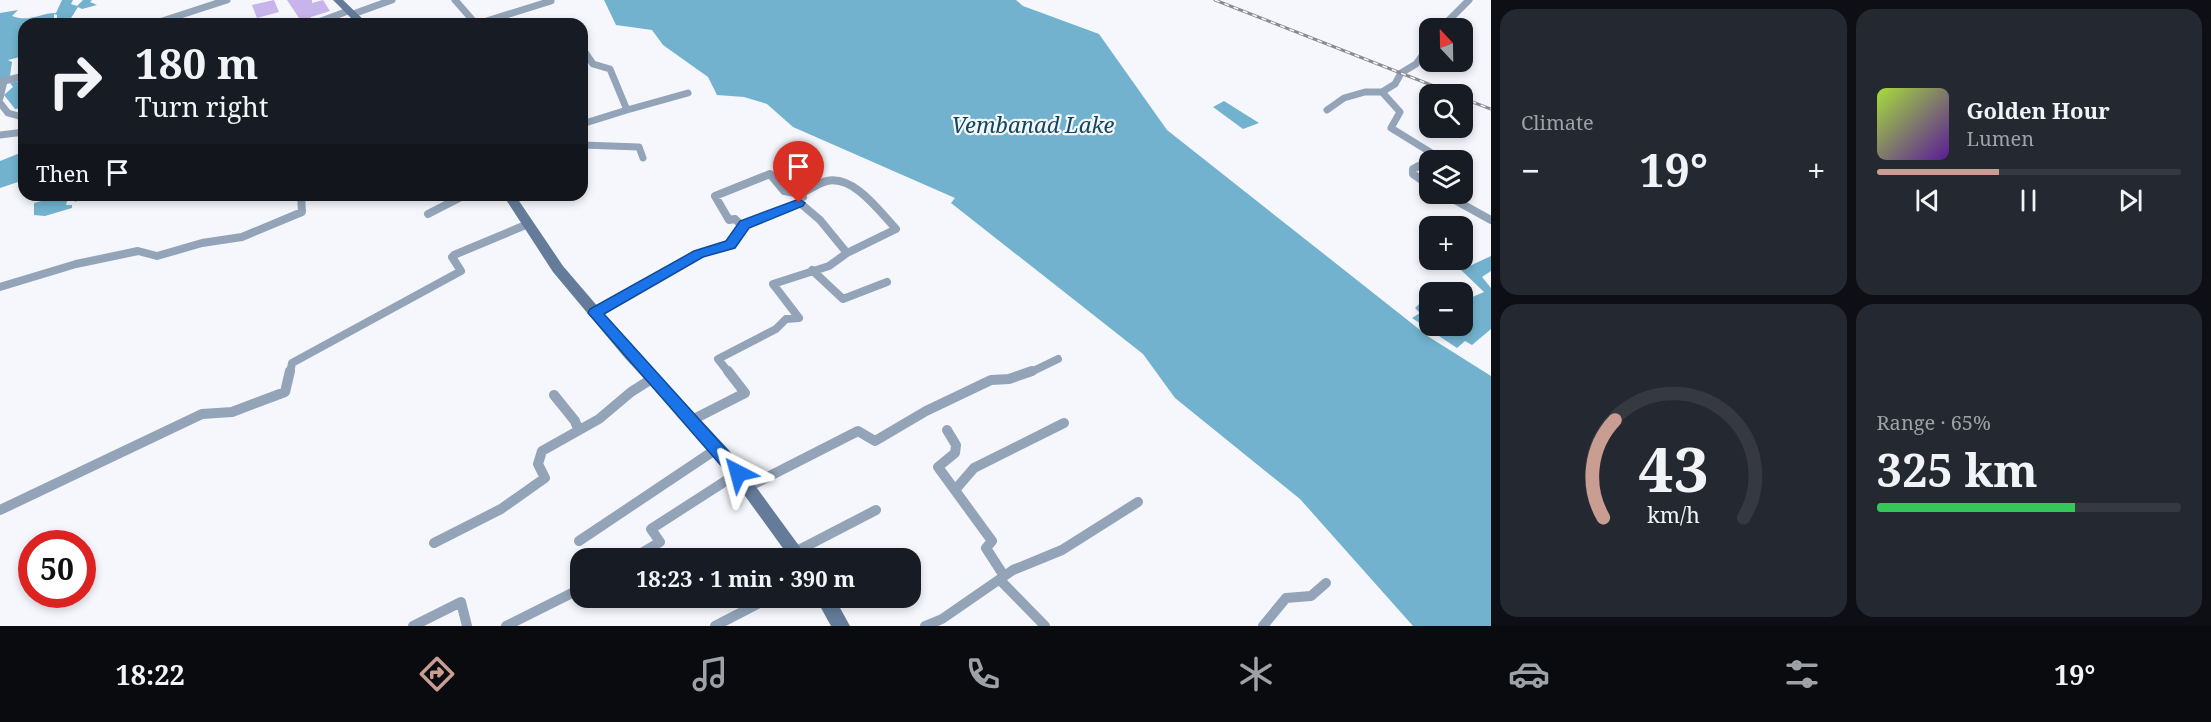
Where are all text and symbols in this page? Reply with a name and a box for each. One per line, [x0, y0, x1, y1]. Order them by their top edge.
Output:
north arrow [1419, 18, 1473, 72]
map controls [1419, 18, 1473, 336]
text: 180 m [135, 34, 259, 91]
icon: right [36, 42, 114, 120]
button: search [1419, 84, 1473, 138]
text: Turn right [135, 88, 268, 125]
text: Golden Hour [1967, 95, 2110, 125]
water label: Vembanad Lake [952, 109, 1115, 139]
text: Climate [1521, 109, 1594, 136]
text: Lumen [1967, 125, 2034, 152]
text: 19° [1639, 139, 1708, 200]
pin [773, 141, 824, 203]
text: − [1521, 148, 1540, 193]
text: + [1807, 148, 1825, 193]
icon: arrive [782, 150, 815, 183]
button: layers [1419, 150, 1473, 204]
icon: arrive [101, 156, 134, 189]
text: Then [36, 158, 89, 188]
icon: previous [1911, 184, 1944, 217]
icon: pause [2012, 184, 2045, 217]
icon: next [2114, 184, 2147, 217]
button: + [1419, 216, 1473, 270]
button: − [1419, 282, 1473, 336]
text: Range · 65% [1877, 409, 1991, 436]
text: 43 [1638, 425, 1709, 510]
text: 325 km [1877, 439, 2038, 500]
position arrow [706, 441, 770, 505]
text: km/h [1647, 500, 1700, 529]
speed limit sign: 50 [18, 530, 96, 608]
text: 18:23 · 1 min · 390 m [636, 563, 855, 593]
icon: directions [416, 653, 458, 695]
icon: music [689, 653, 731, 695]
icon: phone [962, 653, 1004, 695]
icon: climate [1235, 653, 1277, 695]
icon: car [1508, 653, 1550, 695]
icon: filters [1781, 653, 1823, 695]
text: 18:22 [116, 656, 185, 693]
text: 19° [2054, 656, 2095, 693]

